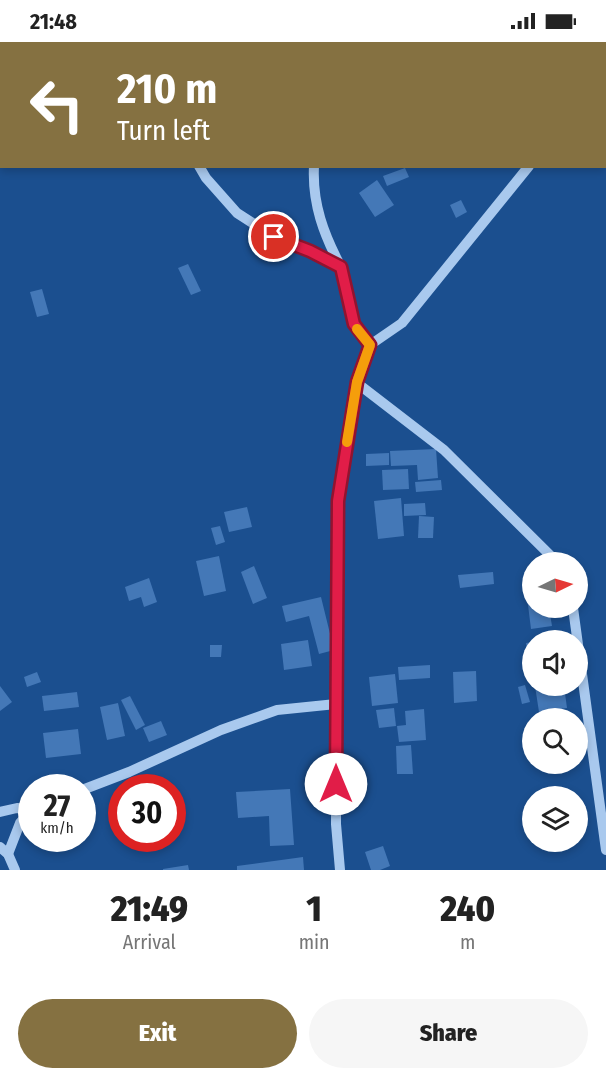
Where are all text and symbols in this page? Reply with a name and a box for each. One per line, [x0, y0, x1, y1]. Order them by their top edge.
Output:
text: 21:48 [30, 8, 77, 35]
text: 210 m [117, 64, 217, 114]
icon: left [18, 66, 96, 144]
text: Turn left [117, 115, 210, 147]
pin [248, 211, 299, 262]
icon: arrive [257, 220, 290, 253]
north arrow [522, 552, 588, 618]
map controls [522, 552, 588, 852]
button: sound [522, 630, 588, 696]
button: search [522, 708, 588, 774]
position arrow [304, 752, 368, 816]
speed limit sign: 30 [108, 774, 186, 852]
button: layers [522, 786, 588, 852]
text: 27 [44, 788, 70, 824]
text: km/h [40, 819, 74, 837]
text: 21:49 [111, 887, 188, 931]
text: 1 [306, 887, 322, 931]
text: 240 [440, 887, 495, 931]
text: Arrival [123, 930, 176, 954]
text: min [299, 930, 330, 954]
text: m [460, 930, 475, 954]
button: Exit [18, 999, 297, 1068]
button: Share [309, 999, 588, 1068]

